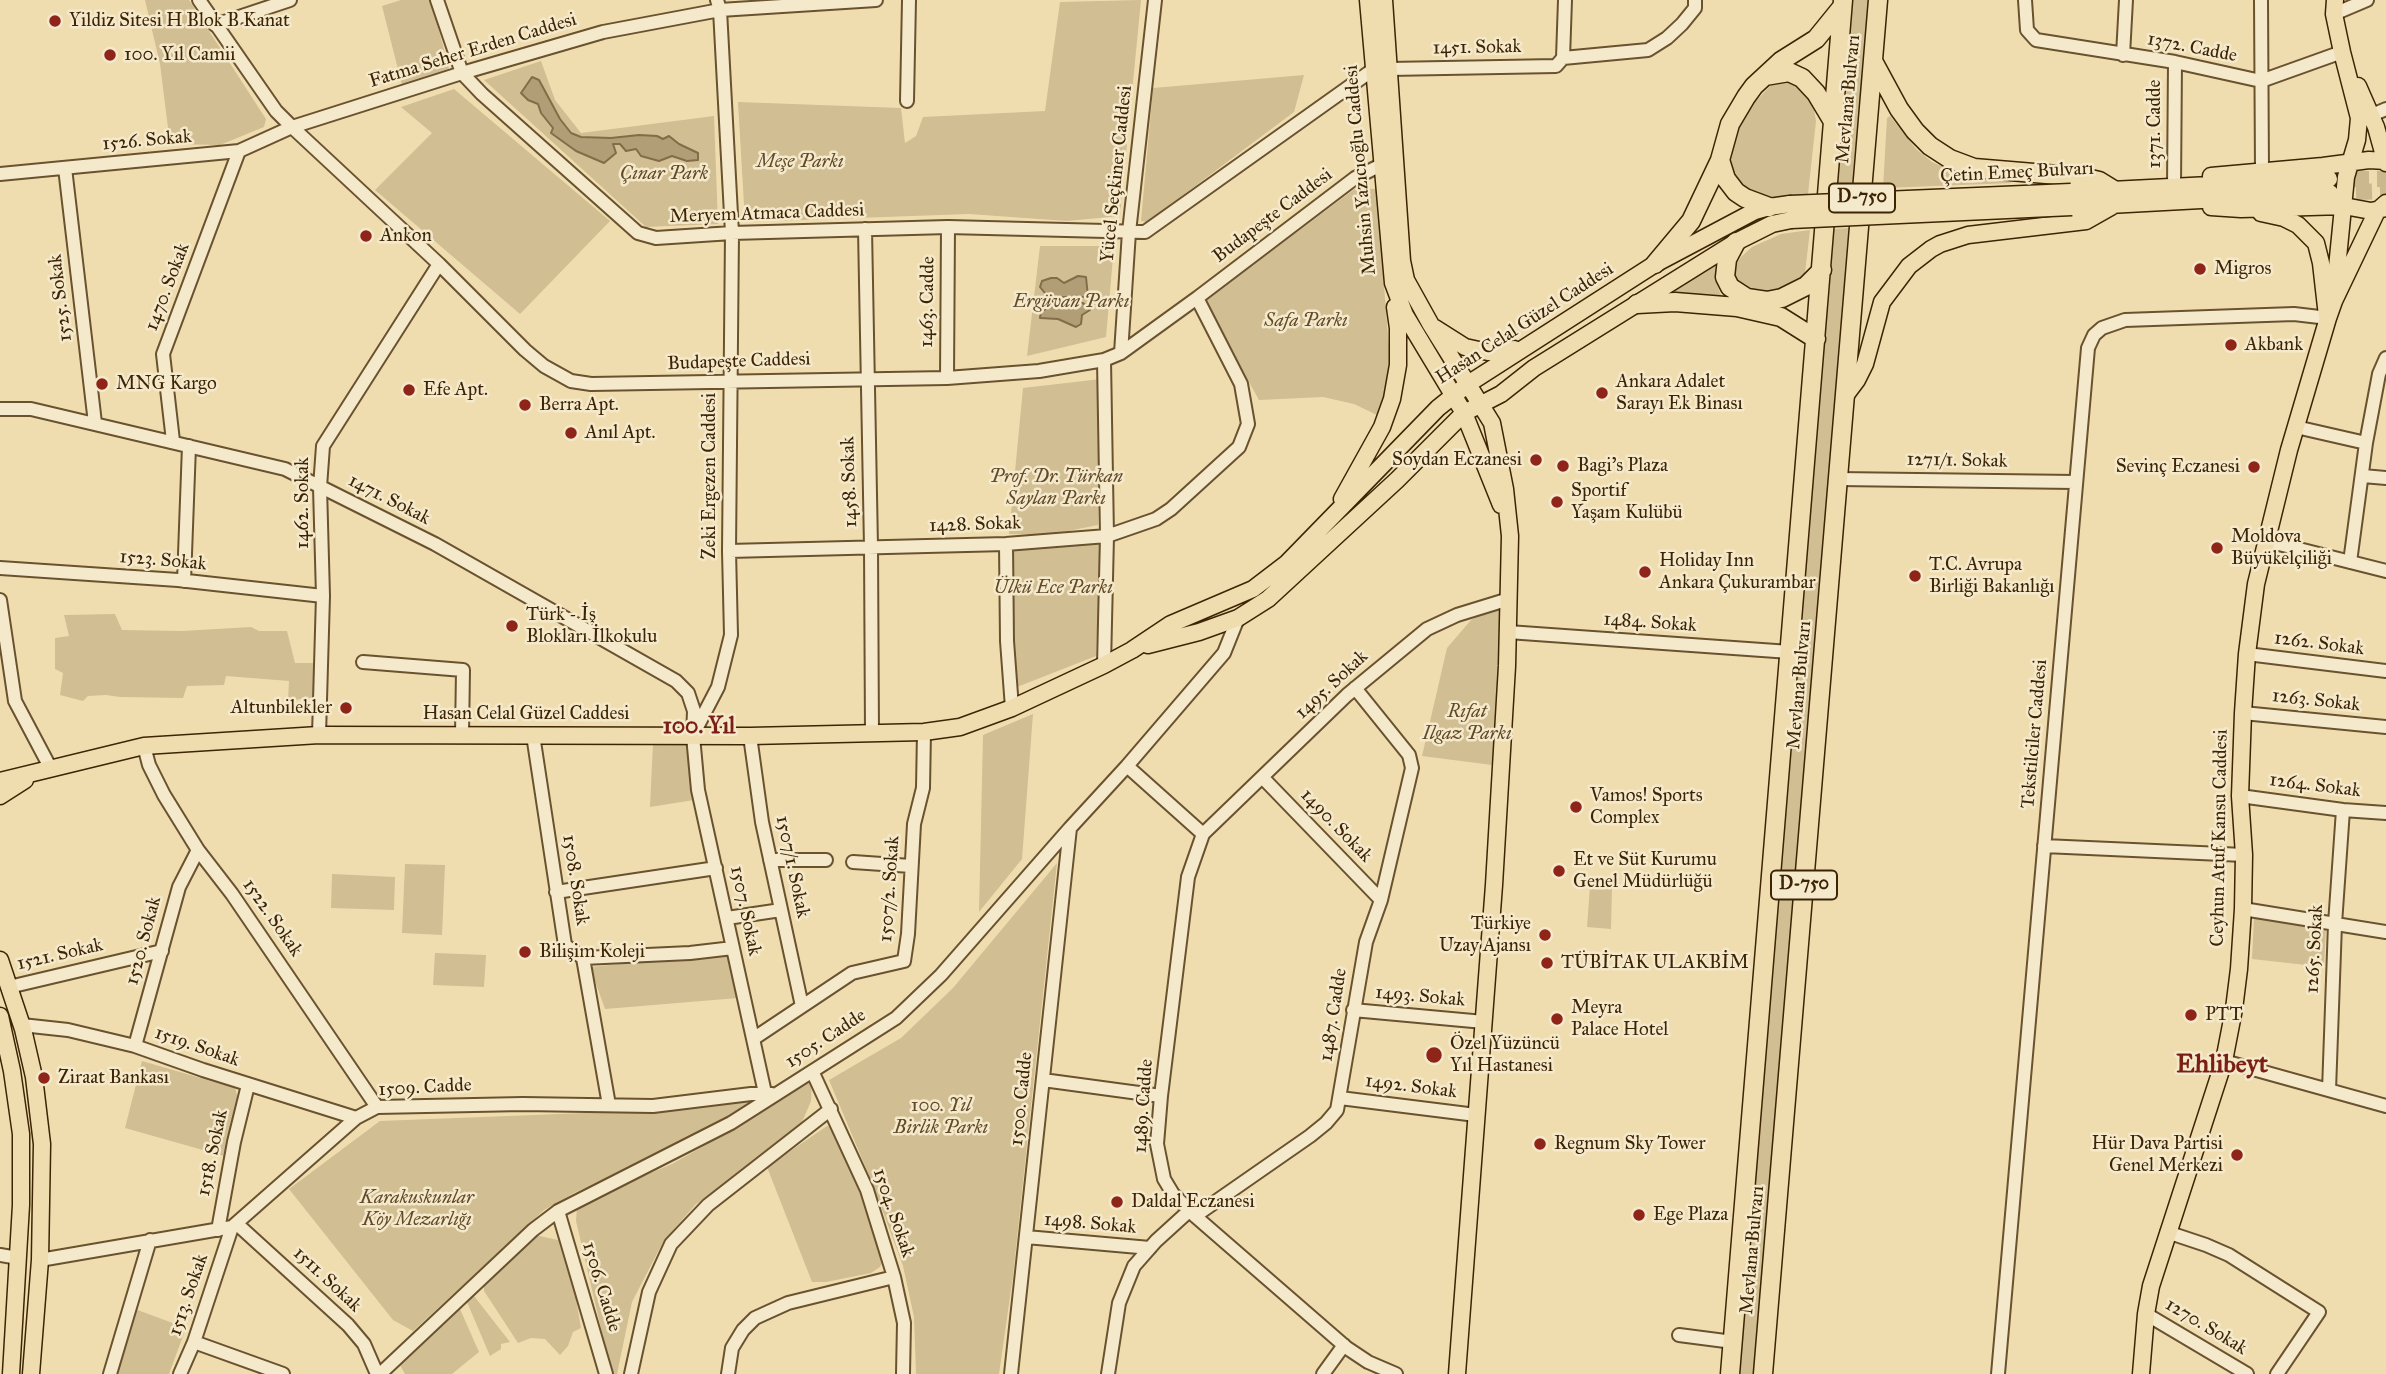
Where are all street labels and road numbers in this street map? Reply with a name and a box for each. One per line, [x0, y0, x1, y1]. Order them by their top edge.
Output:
street label: Fatma Seher Erden Caddesi [366, 9, 580, 93]
street label: 1372. Cadde [2145, 28, 2239, 68]
street label: Mevlana Bulvarı [1832, 34, 1866, 164]
street label: 1451. Sokak [1432, 36, 1522, 60]
street label: Muhsin Yazıcıoğlu Caddesi [1340, 64, 1382, 276]
street label: 1371. Cadde [2144, 80, 2166, 168]
street label: Yücel Seçkiner Caddesi [1096, 84, 1138, 264]
street label: 1526. Sokak [101, 126, 193, 156]
street label: Çetin Emeç Bulvarı [1940, 158, 2094, 188]
street label: Budapeşte Caddesi [1209, 164, 1337, 268]
road number: D-750 [1829, 183, 1895, 212]
street label: Meryem Atmaca Caddesi [669, 199, 865, 229]
street label: 1470. Sokak [141, 240, 195, 334]
street label: 1525. Sokak [44, 253, 78, 343]
street label: 1463. Cadde [916, 256, 940, 348]
street label: Hasan Celal Güzel Caddesi [1432, 258, 1618, 390]
street label: Budapeşte Caddesi [667, 348, 811, 376]
street label: Zeki Ergezen Caddesi [699, 393, 721, 559]
street label: 1458. Sokak [837, 436, 863, 528]
street label: 1271/1. Sokak [1906, 449, 2008, 473]
street label: 1462. Sokak [292, 457, 314, 549]
street label: 1471. Sokak [344, 470, 434, 530]
street label: 1428. Sokak [929, 512, 1021, 538]
street label: 1523. Sokak [118, 546, 208, 576]
street label: 1484. Sokak [1603, 608, 1697, 638]
street label: Mevlana Bulvarı [1783, 620, 1817, 750]
street label: 1262. Sokak [2273, 627, 2365, 661]
street label: 1495. Sokak [1291, 646, 1373, 724]
street label: Tekstilciler Caddesi [2017, 658, 2053, 810]
street label: 1263. Sokak [2271, 685, 2361, 717]
street label: Hasan Celal Güzel Caddesi [422, 703, 630, 725]
street label: Ceyhun Atuf Kansu Caddesi [2207, 729, 2233, 947]
street label: 1264. Sokak [2268, 769, 2362, 803]
street label: 1490. Sokak [1295, 784, 1377, 868]
street label: 1507/1. Sokak [770, 814, 814, 920]
street label: 1508. Sokak [557, 833, 593, 927]
street label: 1507/2. Sokak [875, 835, 905, 943]
street label: 1507. Sokak [724, 864, 766, 958]
road number: D-750 [1771, 870, 1837, 900]
street label: 1522. Sokak [237, 875, 307, 961]
street label: 1520. Sokak [121, 894, 167, 988]
street label: 1265. Sokak [2301, 904, 2329, 994]
street label: 1521. Sokak [15, 934, 105, 976]
street label: 1487. Cadde [1315, 967, 1353, 1063]
street label: 1493. Sokak [1374, 982, 1466, 1012]
street label: 1505. Cadde [781, 1004, 871, 1074]
street label: 1519. Sokak [152, 1022, 242, 1072]
street label: 1500. Cadde [1006, 1051, 1038, 1147]
street label: 1489. Cadde [1129, 1058, 1159, 1154]
street label: 1492. Sokak [1364, 1070, 1458, 1104]
street label: 1509. Cadde [378, 1074, 472, 1102]
street label: 1518. Sokak [193, 1108, 233, 1198]
street label: 1504. Sokak [867, 1166, 919, 1260]
street label: Mevlana Bulvarı [1736, 1185, 1770, 1315]
street label: 1498. Sokak [1043, 1209, 1137, 1239]
street label: 1506. Cadde [577, 1239, 625, 1335]
street label: 1511. Sokak [288, 1243, 366, 1317]
street label: 1513. Sokak [164, 1251, 214, 1339]
street label: 1270. Sokak [2161, 1294, 2251, 1360]

